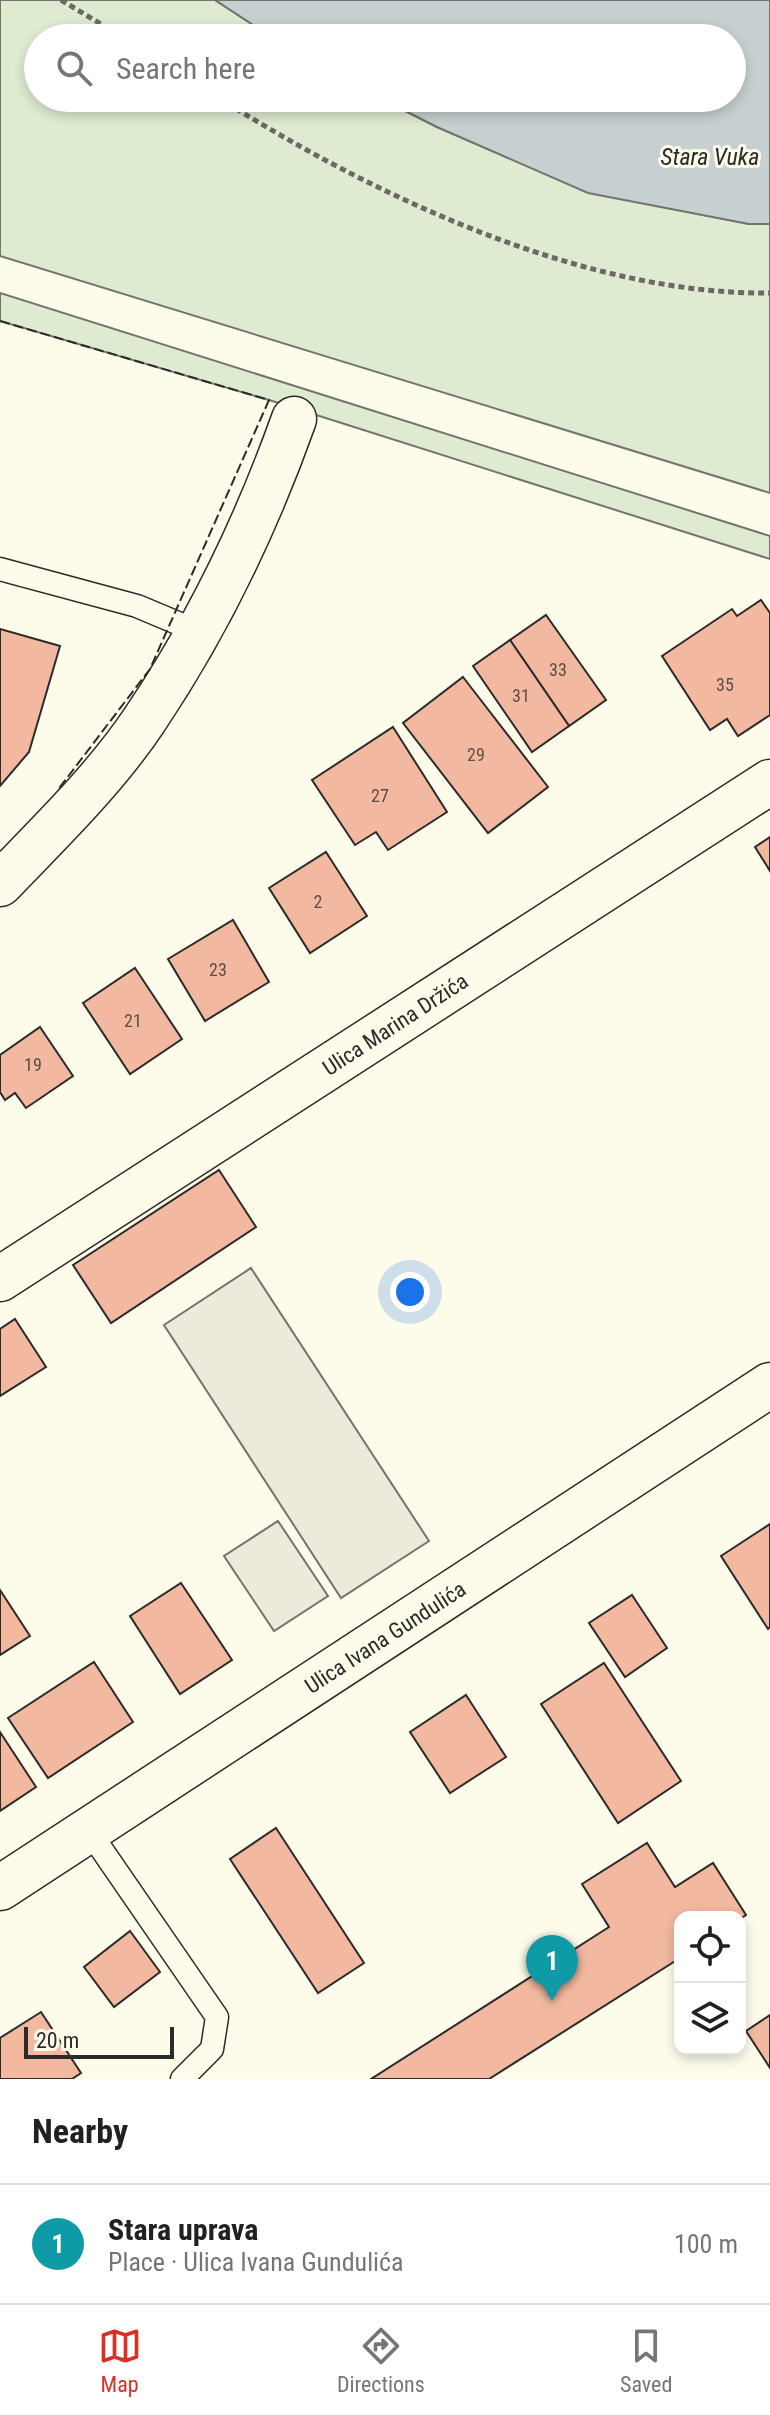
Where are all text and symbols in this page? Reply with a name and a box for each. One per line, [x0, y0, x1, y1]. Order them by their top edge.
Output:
search box [24, 24, 746, 112]
icon: search [52, 46, 96, 90]
text: Search here [116, 51, 256, 86]
water label: Stara Vuka [661, 143, 759, 171]
house number: 33 [549, 659, 567, 680]
house number: 35 [716, 674, 734, 695]
house number: 31 [512, 685, 530, 706]
house number: 29 [467, 744, 485, 765]
house number: 27 [371, 785, 389, 806]
house number: 2 [314, 891, 323, 912]
house number: 23 [209, 959, 227, 980]
street label: Ulica Marina Držića [318, 968, 473, 1081]
house number: 21 [124, 1010, 142, 1031]
house number: 19 [24, 1054, 42, 1075]
your location [390, 1272, 430, 1312]
street label: Ulica Ivana Gundulića [300, 1576, 470, 1699]
map controls [674, 1911, 746, 2055]
button: locate [674, 1911, 746, 1983]
pin: 1 [526, 1935, 578, 2001]
button: layers [674, 1983, 746, 2055]
scale bar [24, 2023, 174, 2059]
text: 20 m [36, 2028, 79, 2053]
text: Nearby [32, 2111, 128, 2151]
text: Stara uprava [108, 2212, 258, 2247]
text: 1 [51, 2229, 65, 2259]
text: 100 m [674, 2229, 738, 2259]
text: Place · Ulica Ivana Gundulića [108, 2247, 404, 2277]
tab: Map [98, 2324, 142, 2397]
tab: Directions [337, 2324, 425, 2397]
tab: Saved [620, 2324, 672, 2397]

